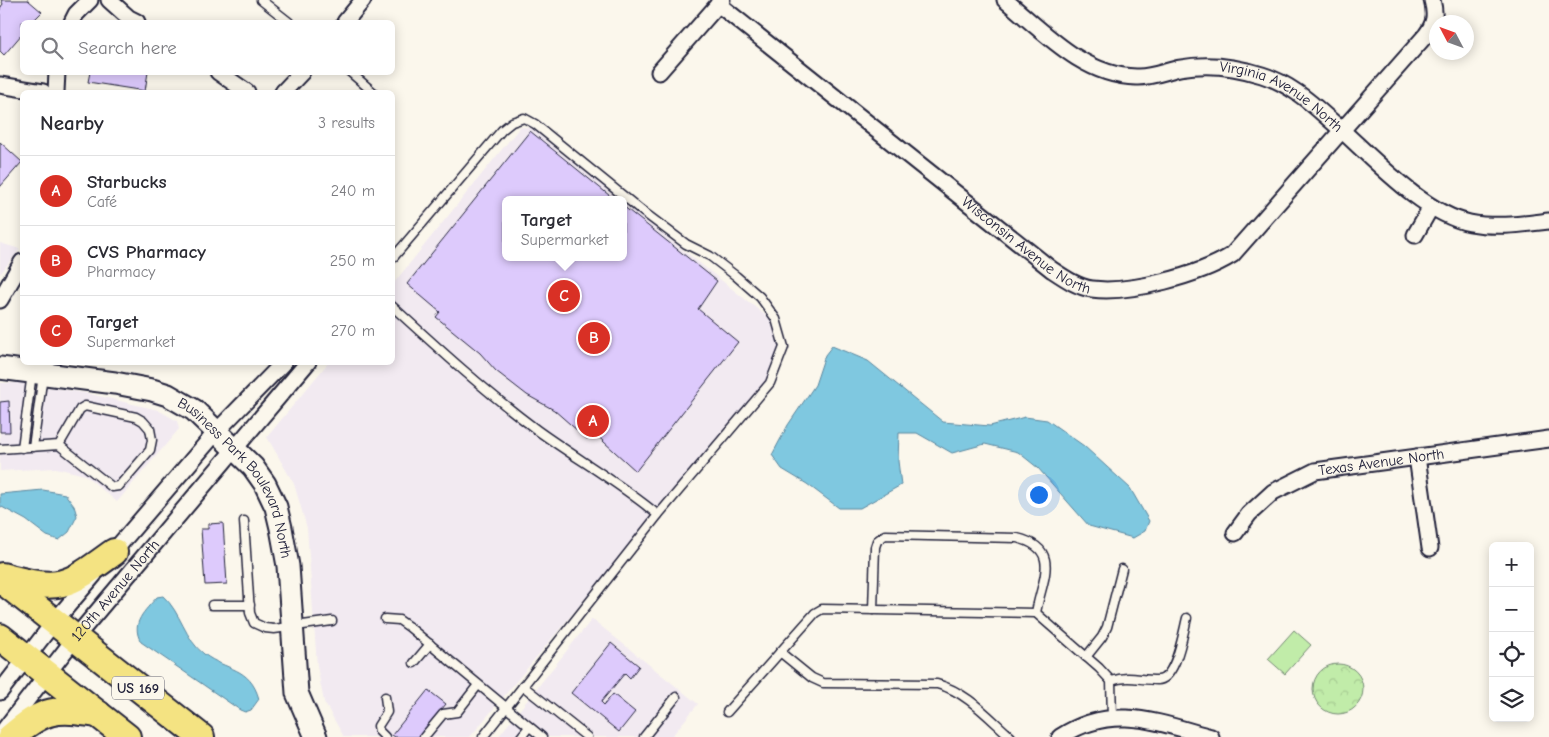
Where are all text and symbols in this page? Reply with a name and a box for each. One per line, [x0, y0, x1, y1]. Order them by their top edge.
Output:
north arrow [1429, 15, 1474, 60]
search box [20, 20, 395, 75]
icon: search [38, 34, 66, 62]
text: Search here [78, 37, 177, 59]
street label: Virginia Avenue North [1219, 57, 1347, 136]
text: Nearby [40, 111, 104, 135]
text: 3 results [318, 114, 375, 132]
text: Starbucks [87, 171, 167, 193]
text: A [52, 182, 60, 200]
text: 240 m [331, 182, 375, 200]
text: Café [87, 193, 117, 211]
street label: Wisconsin Avenue North [958, 193, 1093, 298]
popup [502, 196, 627, 261]
text: Target [521, 209, 572, 231]
text: Supermarket [521, 231, 608, 249]
text: CVS Pharmacy [87, 241, 206, 263]
text: B [51, 252, 61, 270]
text: 250 m [330, 252, 375, 270]
text: Pharmacy [87, 263, 156, 281]
pin: C [548, 277, 580, 315]
text: Target [87, 311, 138, 333]
pin: B [578, 319, 610, 357]
text: C [51, 322, 61, 340]
text: 270 m [331, 322, 375, 340]
text: Supermarket [87, 333, 175, 351]
street label: Business Park Boulevard North [174, 394, 295, 560]
pin: A [577, 402, 609, 440]
street label: Texas Avenue North [1317, 444, 1445, 479]
your location [1026, 482, 1052, 508]
street label: 120th Avenue North [67, 536, 163, 645]
map controls [1489, 542, 1534, 722]
button: + [1489, 542, 1534, 587]
button: − [1489, 587, 1534, 632]
button: locate [1489, 632, 1534, 677]
road number: US 169 [112, 676, 164, 700]
button: layers [1489, 677, 1534, 722]

